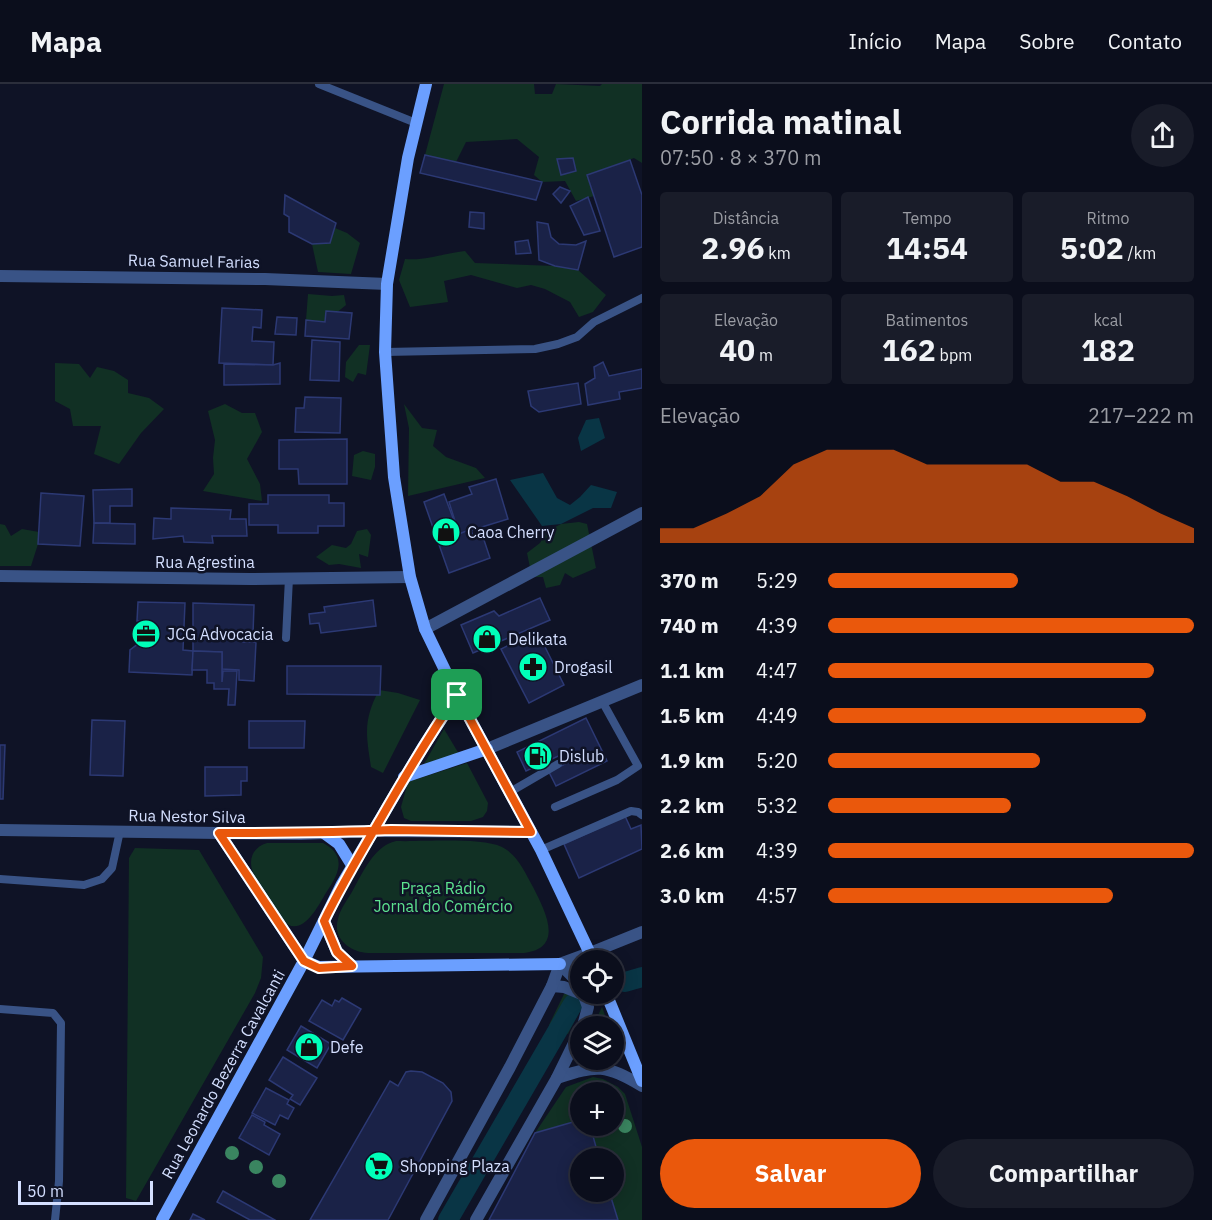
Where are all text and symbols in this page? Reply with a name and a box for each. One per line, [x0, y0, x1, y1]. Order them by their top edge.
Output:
text: Mapa [30, 23, 102, 60]
text: Início [849, 27, 902, 55]
text: Mapa [935, 27, 986, 55]
text: Sobre [1019, 27, 1075, 55]
text: Contato [1108, 27, 1182, 55]
text: Corrida matinal [660, 100, 901, 143]
button: share [1131, 104, 1194, 167]
text: 07:50 · 8 × 370 m [660, 144, 821, 171]
text: Distância [713, 208, 779, 228]
text: Tempo [902, 208, 952, 228]
text: Ritmo [1087, 208, 1129, 228]
text: 2.96 [701, 228, 765, 267]
text: 14:54 [886, 228, 968, 267]
text: 5:02 [1060, 228, 1124, 267]
text: km [765, 243, 791, 263]
text: /km [1124, 243, 1156, 263]
street label: Rua Samuel Farias [128, 250, 260, 272]
text: Elevação [714, 310, 778, 330]
text: Batimentos [886, 310, 968, 330]
text: kcal [1093, 310, 1123, 330]
text: 40 [719, 330, 755, 369]
text: 162 [882, 330, 936, 369]
text: 182 [1081, 330, 1135, 369]
text: m [755, 345, 773, 365]
text: bpm [936, 345, 972, 365]
text: Elevação [660, 402, 740, 429]
text: 217–222 m [1088, 402, 1194, 429]
shop icon: Caoa Cherry [430, 516, 462, 548]
place label: Caoa Cherry [467, 522, 554, 542]
street label: Rua Agrestina [155, 552, 255, 572]
text: 370 m [660, 567, 719, 594]
text: 5:29 [756, 567, 798, 594]
text: 740 m [660, 612, 719, 639]
text: 4:39 [756, 612, 798, 639]
office icon: JCG Advocacia [130, 618, 162, 650]
shop icon: Delikata [471, 623, 503, 655]
place label: JCG Advocacia [167, 624, 274, 644]
place label: Delikata [508, 629, 567, 649]
pharmacy icon: Drogasil [517, 651, 549, 683]
place label: Drogasil [554, 657, 613, 677]
text: 1.1 km [660, 657, 724, 684]
text: 4:47 [756, 657, 798, 684]
pin [431, 669, 482, 720]
icon: arrive [440, 678, 473, 711]
text: 1.5 km [660, 702, 724, 729]
text: 4:49 [756, 702, 798, 729]
fuel station icon: Dislub [522, 740, 554, 772]
place label: Dislub [559, 746, 604, 766]
text: 1.9 km [660, 747, 724, 774]
text: 5:20 [756, 747, 798, 774]
text: 2.2 km [660, 792, 724, 819]
text: 5:32 [756, 792, 798, 819]
street label: Rua Nestor Silva [128, 805, 246, 827]
text: 2.6 km [660, 837, 724, 864]
text: 4:39 [756, 837, 798, 864]
park label: Praça Rádio Jornal do Comércio [373, 878, 513, 916]
text: 3.0 km [660, 882, 724, 909]
text: 4:57 [756, 882, 798, 909]
map controls [570, 950, 624, 1202]
button: locate [570, 950, 624, 1004]
street label: Rua Leonardo Bezerra Cavalcanti [157, 966, 289, 1182]
button: layers [570, 1016, 624, 1070]
shop icon: Defe [293, 1031, 325, 1063]
place label: Defe [330, 1037, 364, 1057]
button: + [570, 1082, 624, 1136]
button: Salvar [660, 1139, 921, 1208]
button: Compartilhar [933, 1139, 1194, 1208]
button: − [570, 1148, 624, 1202]
supermarket icon: Shopping Plaza [363, 1150, 395, 1182]
place label: Shopping Plaza [400, 1156, 510, 1176]
scale bar [18, 1178, 153, 1206]
text: 50 m [27, 1181, 64, 1201]

